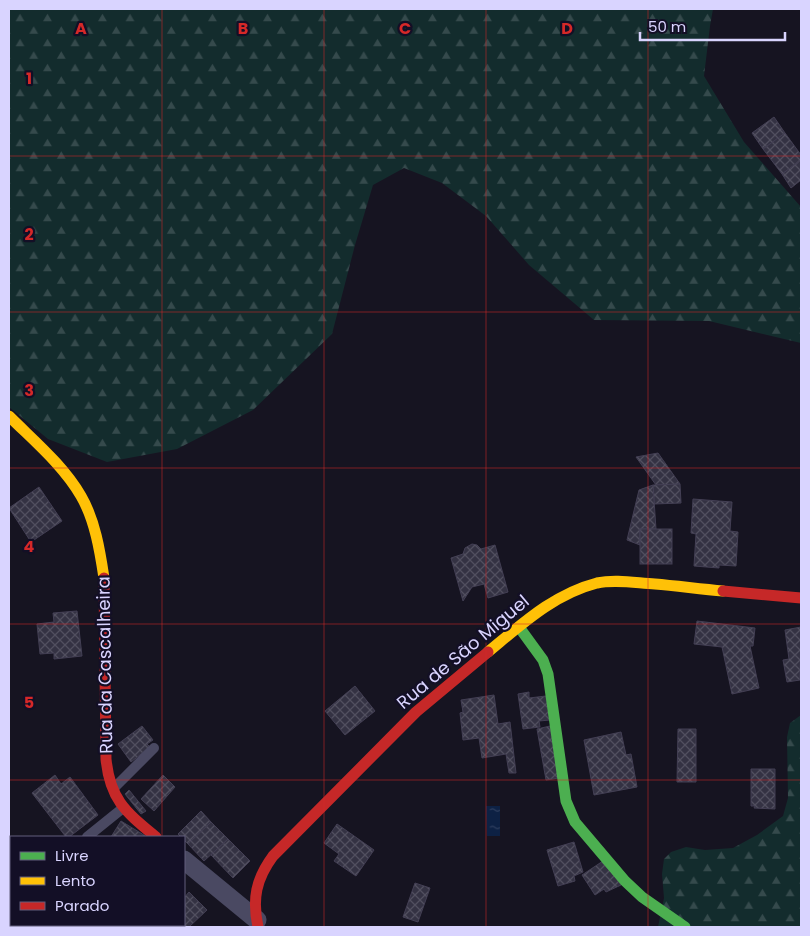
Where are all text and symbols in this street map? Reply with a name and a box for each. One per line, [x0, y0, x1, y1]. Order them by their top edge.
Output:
scale bar [640, 10, 785, 42]
text: 50 m [648, 16, 686, 37]
text: A [75, 17, 87, 40]
text: B [238, 17, 248, 40]
text: C [399, 17, 411, 40]
text: D [561, 17, 573, 40]
text: 1 [26, 67, 32, 90]
text: 2 [24, 223, 34, 246]
text: 3 [24, 379, 34, 402]
text: 4 [24, 535, 35, 558]
street label: Rua da Cascalheira [90, 576, 119, 754]
street label: Rua de São Miguel [391, 589, 534, 714]
text: 5 [24, 691, 34, 714]
legend [10, 836, 185, 926]
text: Livre [55, 845, 88, 866]
text: Lento [55, 870, 95, 891]
text: Parado [55, 895, 109, 916]

